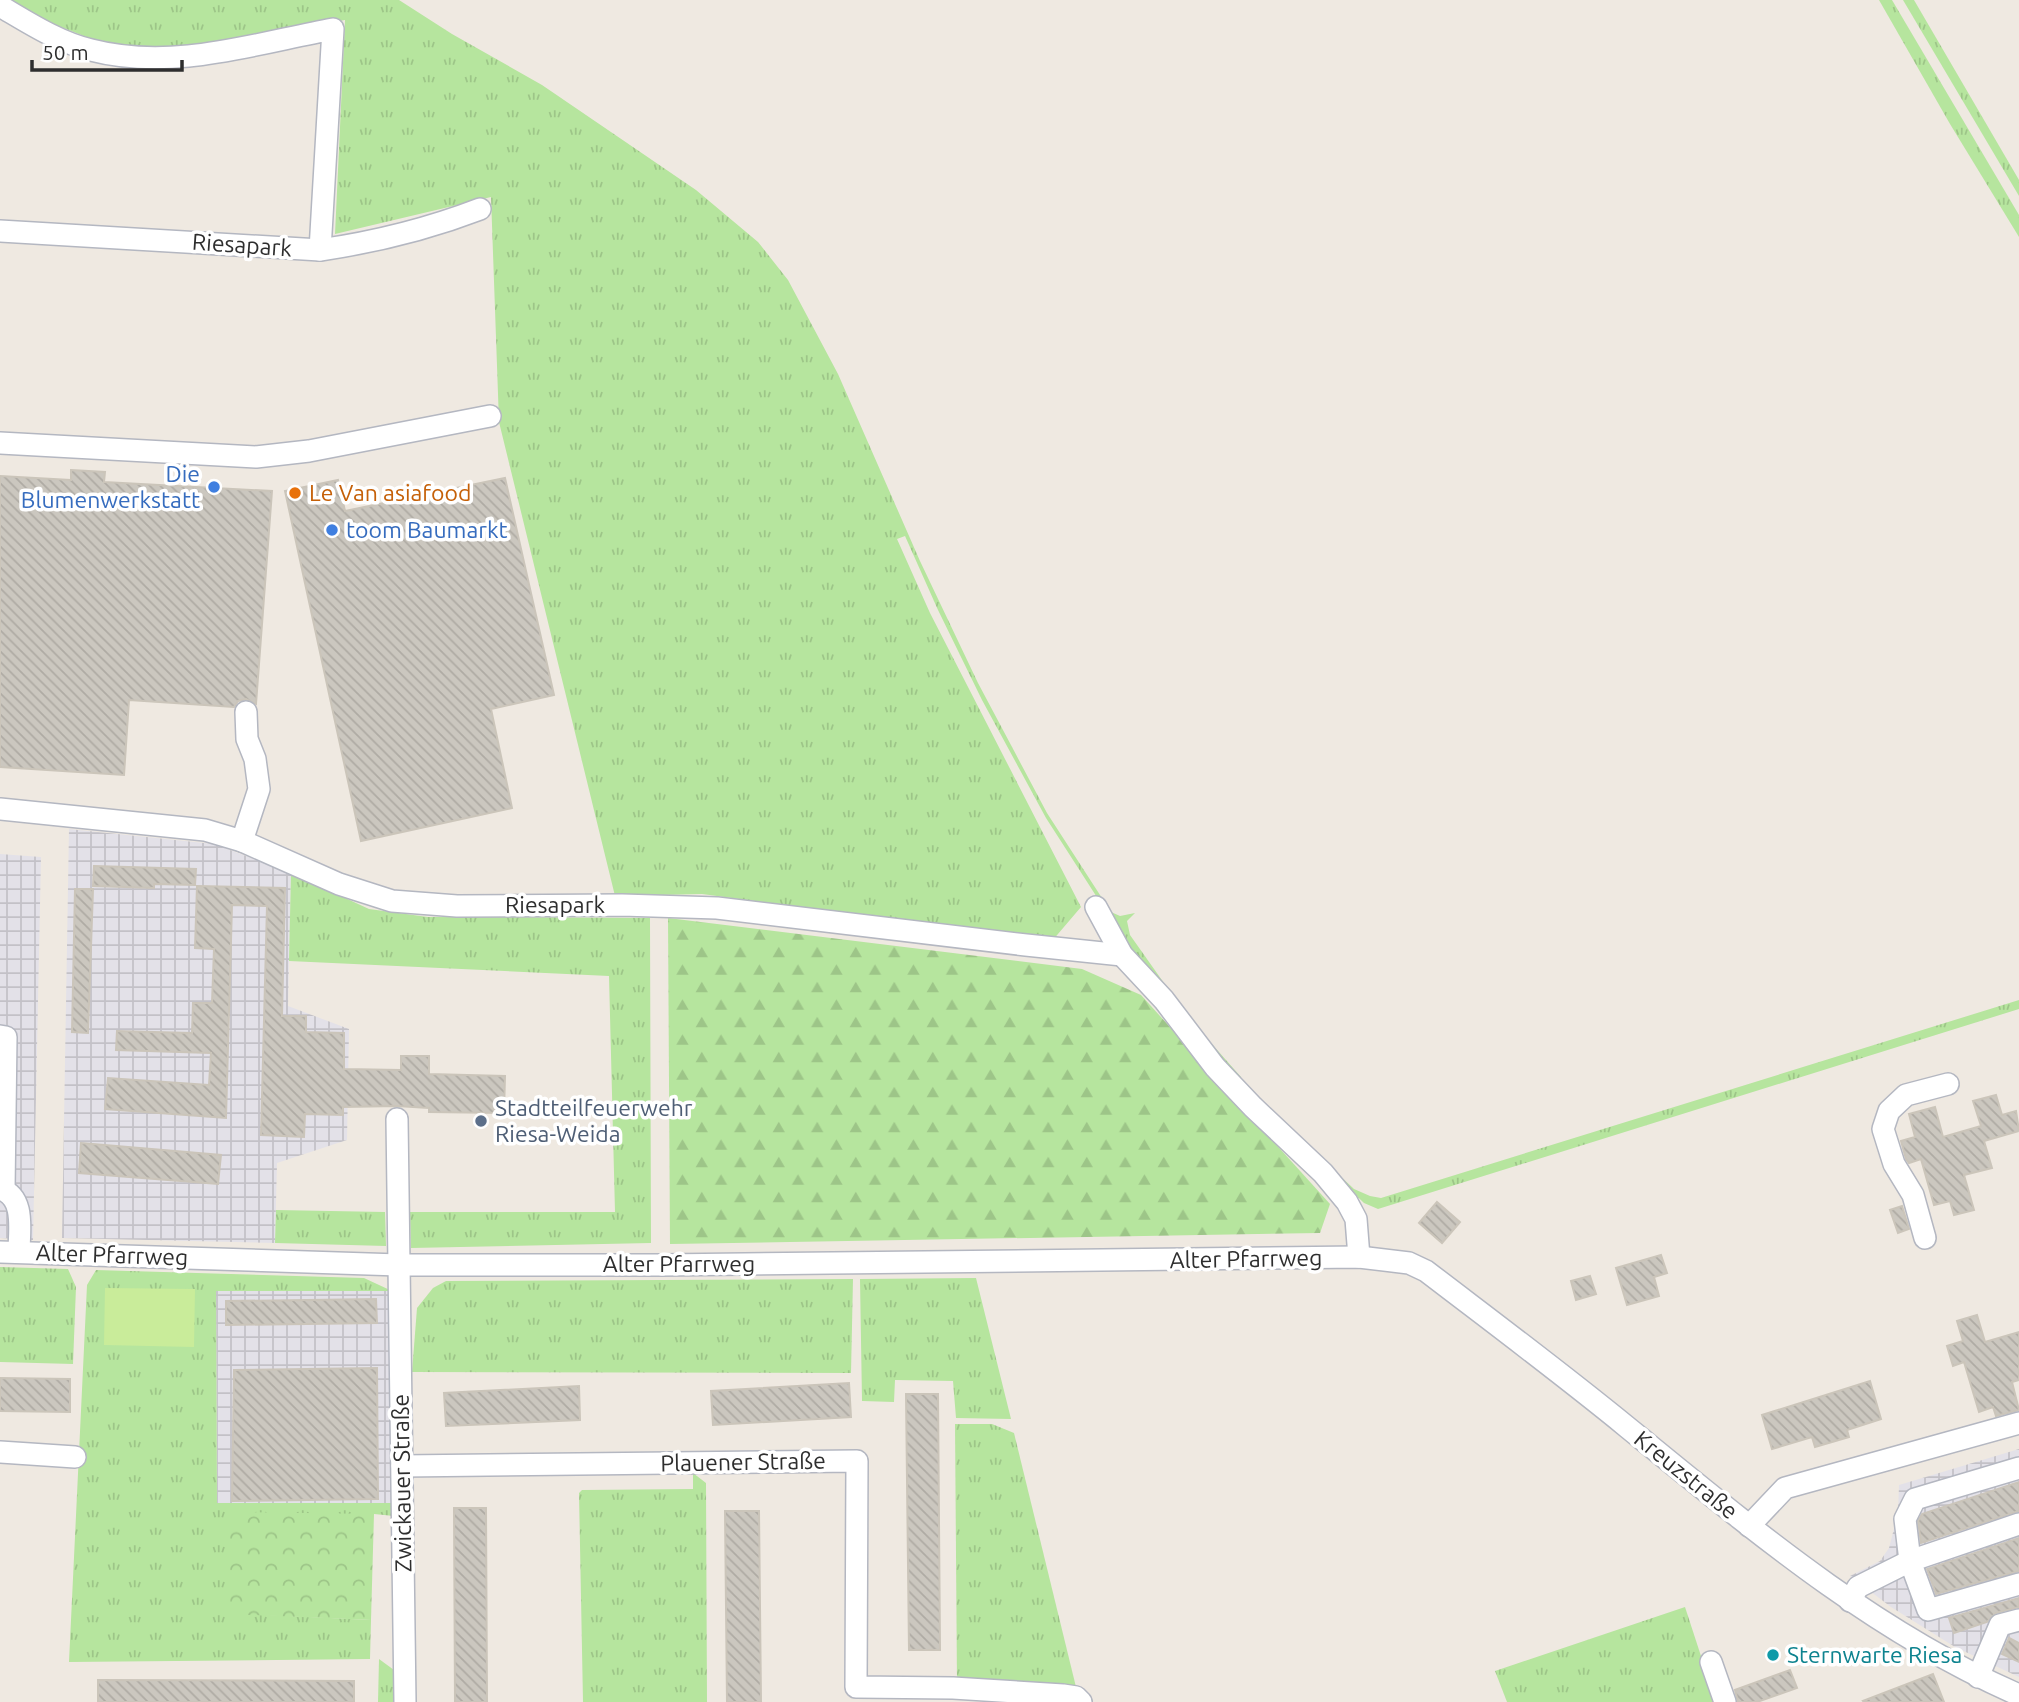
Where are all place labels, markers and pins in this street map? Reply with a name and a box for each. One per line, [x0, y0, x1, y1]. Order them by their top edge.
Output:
place label: Die Blumenwerkstatt [21, 461, 200, 512]
marker: Die Blumenwerkstatt [206, 479, 222, 495]
place label: Le Van asiafood [309, 480, 471, 505]
marker: Le Van asiafood [287, 485, 303, 501]
place label: toom Baumarkt [346, 517, 508, 542]
marker: toom Baumarkt [324, 522, 340, 538]
place label: Stadtteilfeuerwehr Riesa-Weida [495, 1095, 693, 1146]
marker: Stadtteilfeuerwehr Riesa-Weida [473, 1113, 489, 1129]
place label: Sternwarte Riesa [1787, 1642, 1962, 1667]
marker: Sternwarte Riesa [1765, 1647, 1781, 1663]

